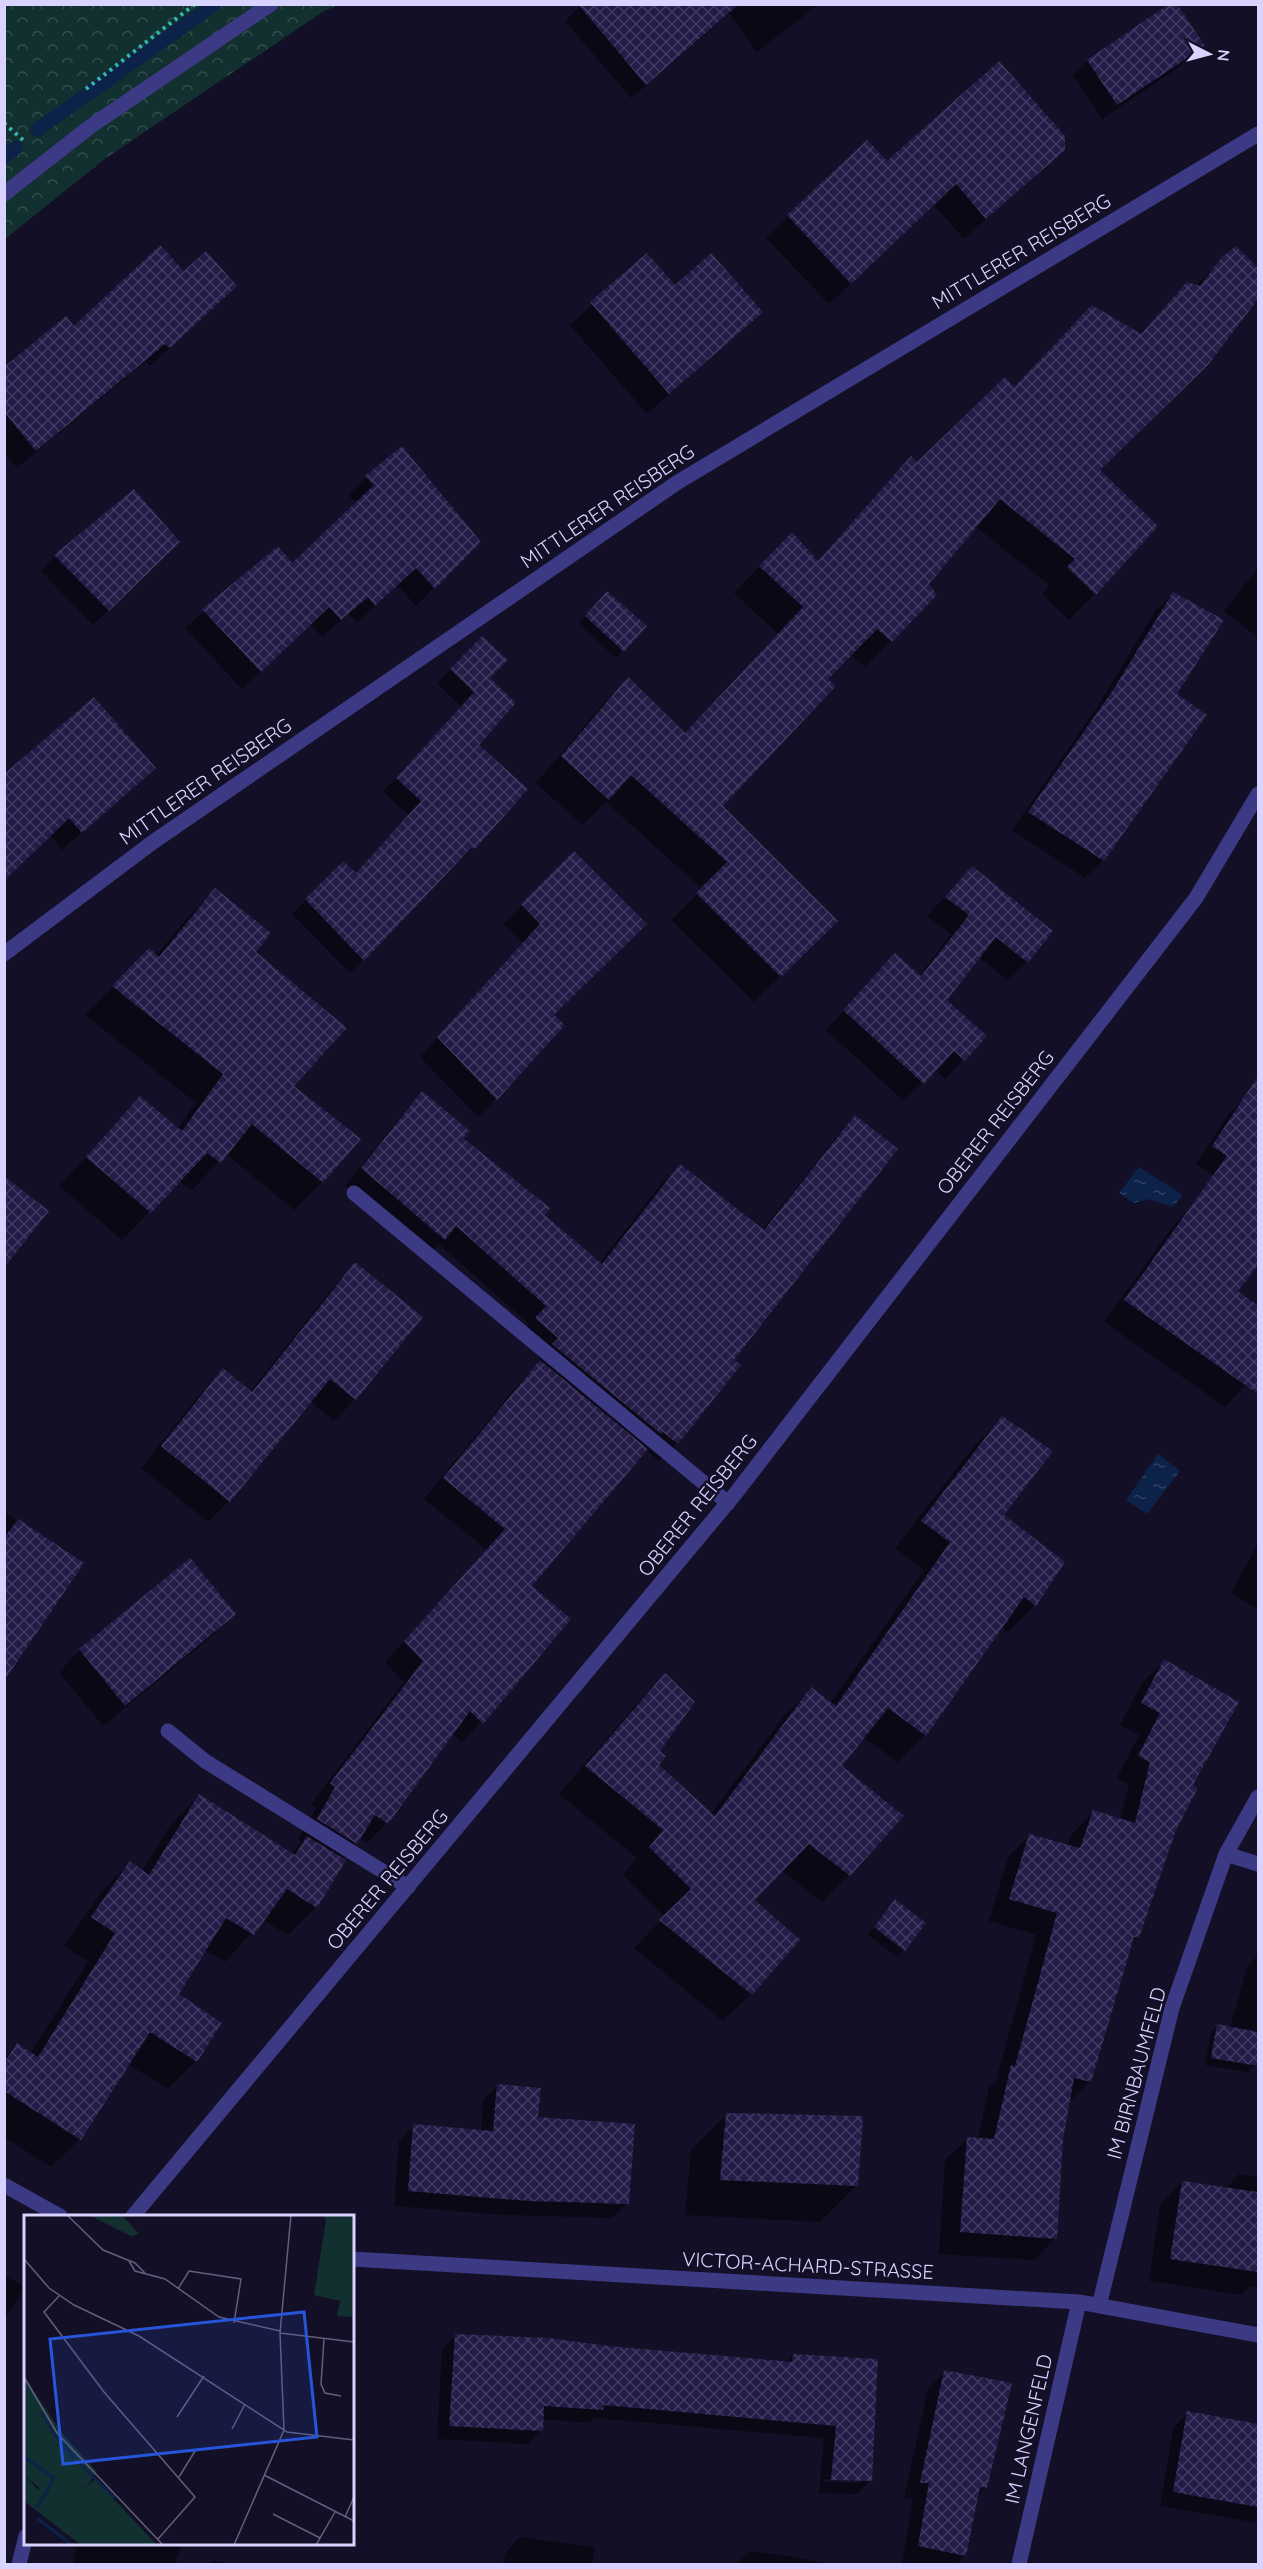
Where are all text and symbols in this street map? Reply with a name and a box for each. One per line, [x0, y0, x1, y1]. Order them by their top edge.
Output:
north arrow [1179, 24, 1239, 84]
text: N [1213, 49, 1234, 62]
street label: MITTLERER REISBERG [927, 188, 1115, 314]
street label: MITTLERER REISBERG [515, 438, 699, 574]
street label: MITTLERER REISBERG [114, 712, 296, 850]
street label: OBERER REISBERG [931, 1045, 1059, 1199]
street label: OBERER REISBERG [632, 1429, 762, 1581]
street label: OBERER REISBERG [321, 1804, 453, 1954]
street label: IM BIRNBAUMFELD [1101, 1984, 1171, 2162]
inset map [24, 2215, 354, 2545]
street label: VICTOR-ACHARD-STRASSE [682, 2246, 934, 2284]
street label: IM LANGENFELD [999, 2352, 1057, 2506]

